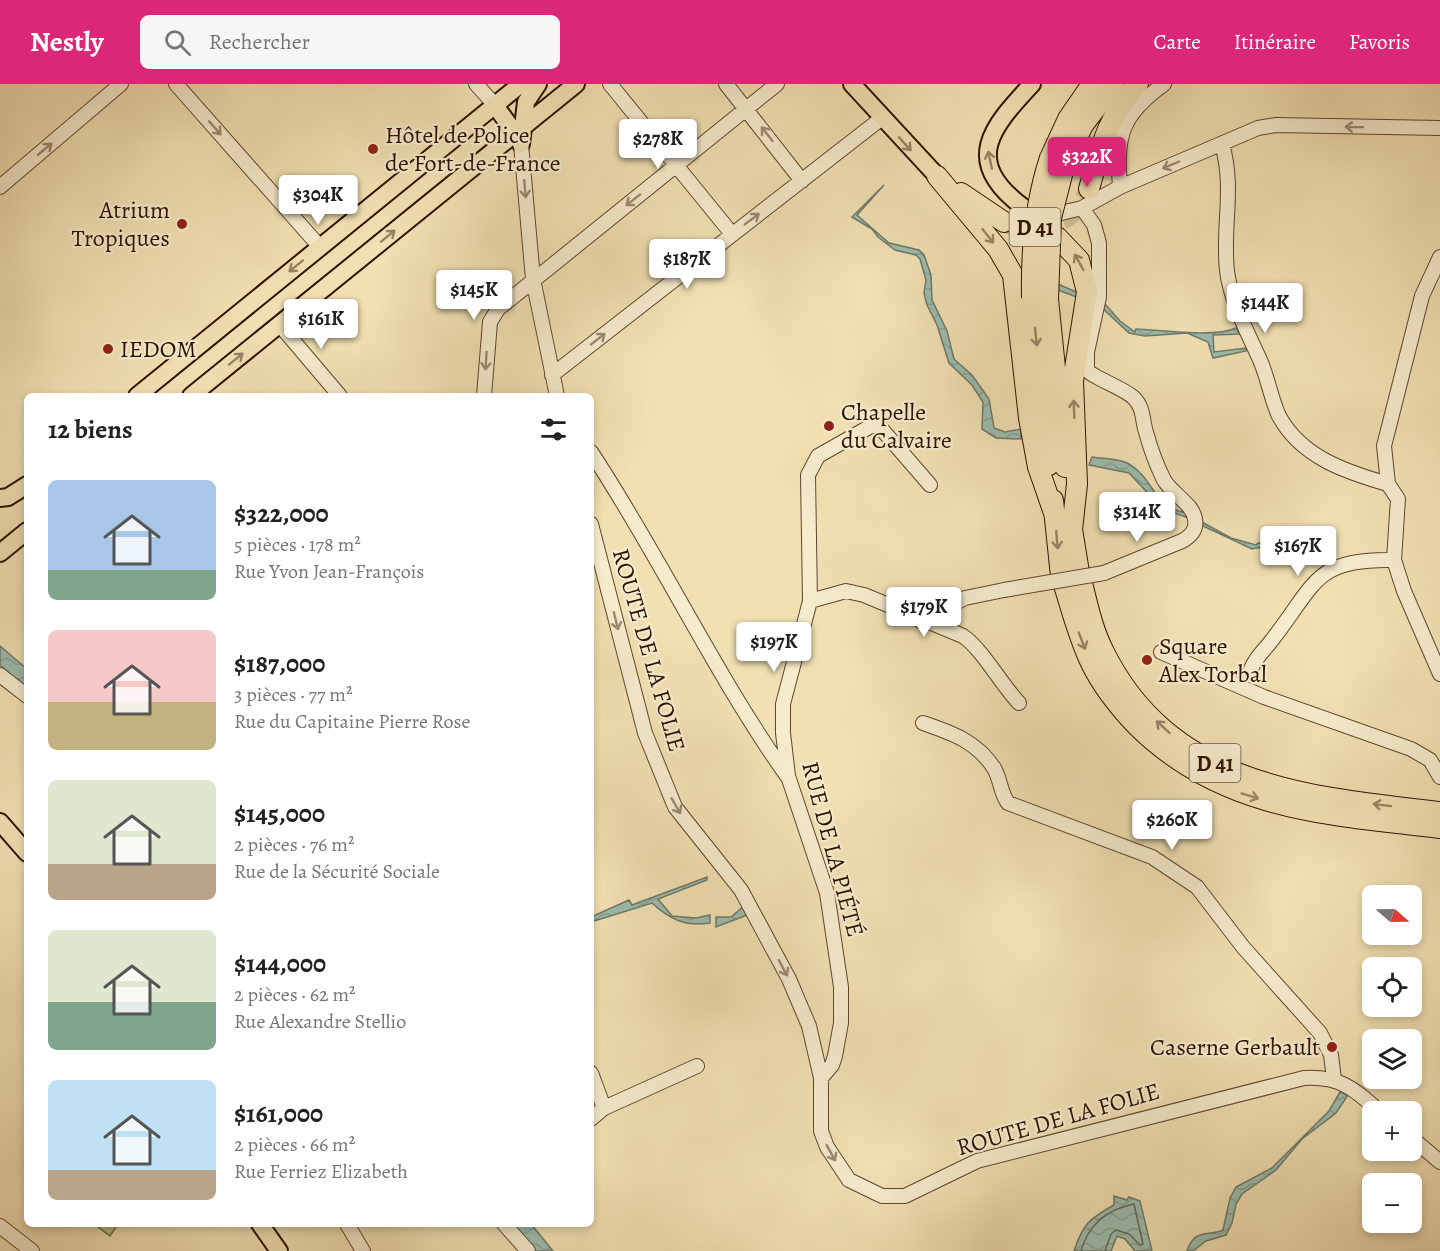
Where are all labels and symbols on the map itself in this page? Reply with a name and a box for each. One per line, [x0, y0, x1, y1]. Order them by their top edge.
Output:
place label: Hôtel de Police de Fort-de-France [385, 119, 561, 179]
pin: $278K [616, 119, 700, 170]
one-way arrow [208, 120, 222, 135]
one-way arrow [1344, 121, 1364, 132]
one-way arrow [760, 127, 773, 143]
one-way arrow [898, 136, 912, 151]
pin: $322K [1045, 137, 1129, 188]
one-way arrow [37, 142, 52, 156]
marker: Hôtel de Police de Fort-de-France [366, 142, 380, 156]
one-way arrow [984, 151, 995, 171]
one-way arrow [1163, 160, 1181, 171]
pin: $304K [276, 175, 360, 226]
one-way arrow [520, 179, 531, 199]
one-way arrow [626, 193, 642, 206]
place label: Atrium Tropiques [72, 194, 170, 254]
road number: D 41 [1010, 208, 1060, 246]
one-way arrow [744, 213, 760, 226]
marker: Atrium Tropiques [175, 217, 189, 231]
one-way arrow [982, 228, 995, 244]
one-way arrow [380, 229, 395, 243]
pin: $187K [645, 239, 729, 290]
one-way arrow [1072, 254, 1084, 271]
one-way arrow [288, 260, 304, 273]
pin: $145K [432, 270, 516, 321]
pin: $144K [1223, 283, 1307, 334]
pin: $161K [279, 299, 363, 350]
one-way arrow [1031, 327, 1042, 347]
one-way arrow [590, 332, 606, 345]
place label: IEDOM [120, 333, 197, 365]
marker: IEDOM [101, 342, 115, 356]
one-way arrow [481, 350, 492, 370]
one-way arrow [228, 352, 244, 365]
place label: Chapelle du Calvaire [841, 396, 952, 456]
one-way arrow [1069, 399, 1080, 419]
marker: Chapelle du Calvaire [822, 419, 836, 433]
pin: $314K [1095, 492, 1179, 543]
pin: $167K [1256, 526, 1340, 577]
one-way arrow [1052, 530, 1063, 549]
street label: ROUTE DE LA FOLIE [605, 545, 693, 755]
pin: $179K [882, 587, 966, 638]
one-way arrow [611, 611, 623, 630]
pin: $197K [732, 622, 816, 673]
place label: Square Alex Torbal [1158, 630, 1267, 690]
one-way arrow [1077, 631, 1088, 650]
marker: Square Alex Torbal [1140, 653, 1154, 667]
one-way arrow [1156, 720, 1171, 734]
road number: D 41 [1190, 744, 1240, 782]
street label: RUE DE LA PIÉTÉ [794, 758, 872, 940]
one-way arrow [1240, 791, 1259, 802]
one-way arrow [670, 797, 682, 814]
one-way arrow [1372, 799, 1392, 810]
pin: $260K [1130, 800, 1214, 851]
north arrow [1362, 885, 1422, 945]
one-way arrow [777, 959, 789, 976]
place label: Caserne Gerbault [1150, 1031, 1320, 1063]
marker: Caserne Gerbault [1325, 1040, 1339, 1054]
street label: ROUTE DE LA FOLIE [953, 1075, 1163, 1163]
one-way arrow [825, 1144, 837, 1161]

